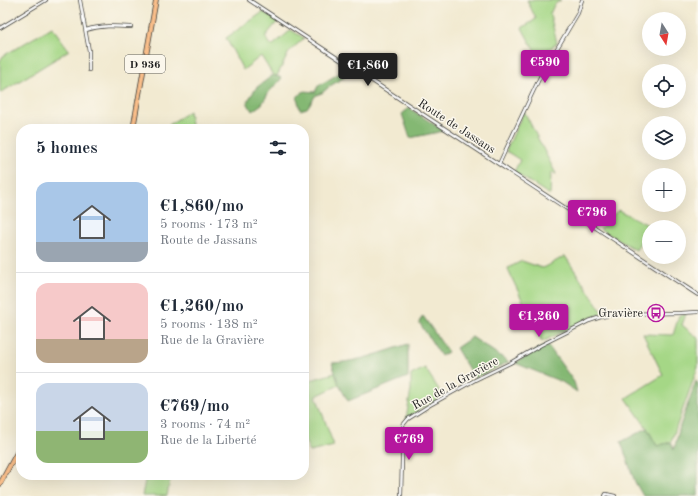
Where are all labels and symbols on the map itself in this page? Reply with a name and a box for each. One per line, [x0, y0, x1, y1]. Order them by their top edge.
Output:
north arrow [642, 12, 686, 56]
pin: €590 [521, 50, 569, 84]
pin: €1,860 [335, 53, 401, 87]
road number: D 936 [125, 55, 165, 73]
street label: Route de Jassans [416, 97, 497, 156]
pin: €796 [568, 200, 616, 234]
bus stop icon: Gravière [646, 303, 666, 323]
pin: €1,260 [506, 304, 572, 338]
place label: Gravière [598, 308, 643, 320]
street label: Rue de la Gravière [410, 355, 501, 412]
pin: €769 [385, 427, 433, 461]

